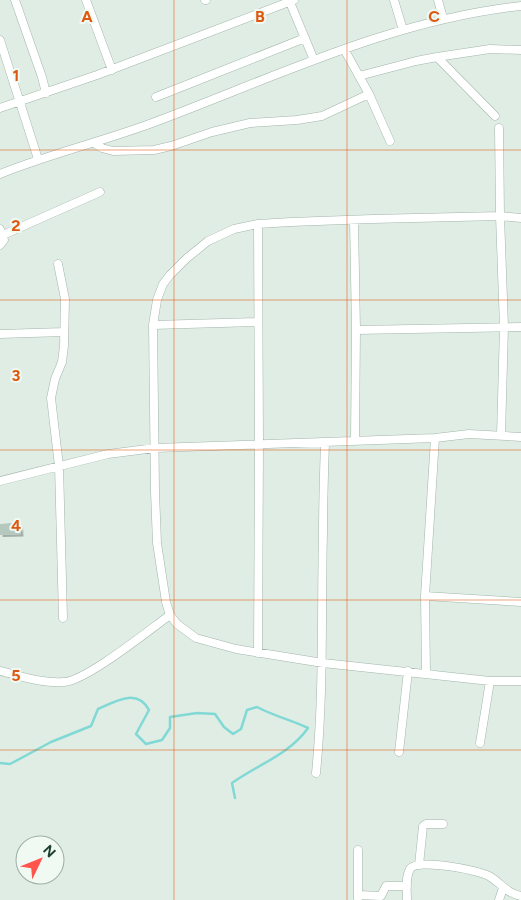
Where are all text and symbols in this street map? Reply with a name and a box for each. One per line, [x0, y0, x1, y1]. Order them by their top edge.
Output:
text: A [81, 7, 93, 26]
text: B [255, 7, 265, 26]
text: C [428, 7, 440, 26]
text: 1 [13, 66, 19, 85]
text: 2 [11, 216, 21, 235]
text: 3 [12, 366, 21, 385]
text: 4 [11, 516, 21, 535]
text: 5 [11, 666, 21, 685]
north arrow [15, 835, 65, 885]
text: N [39, 842, 59, 861]

